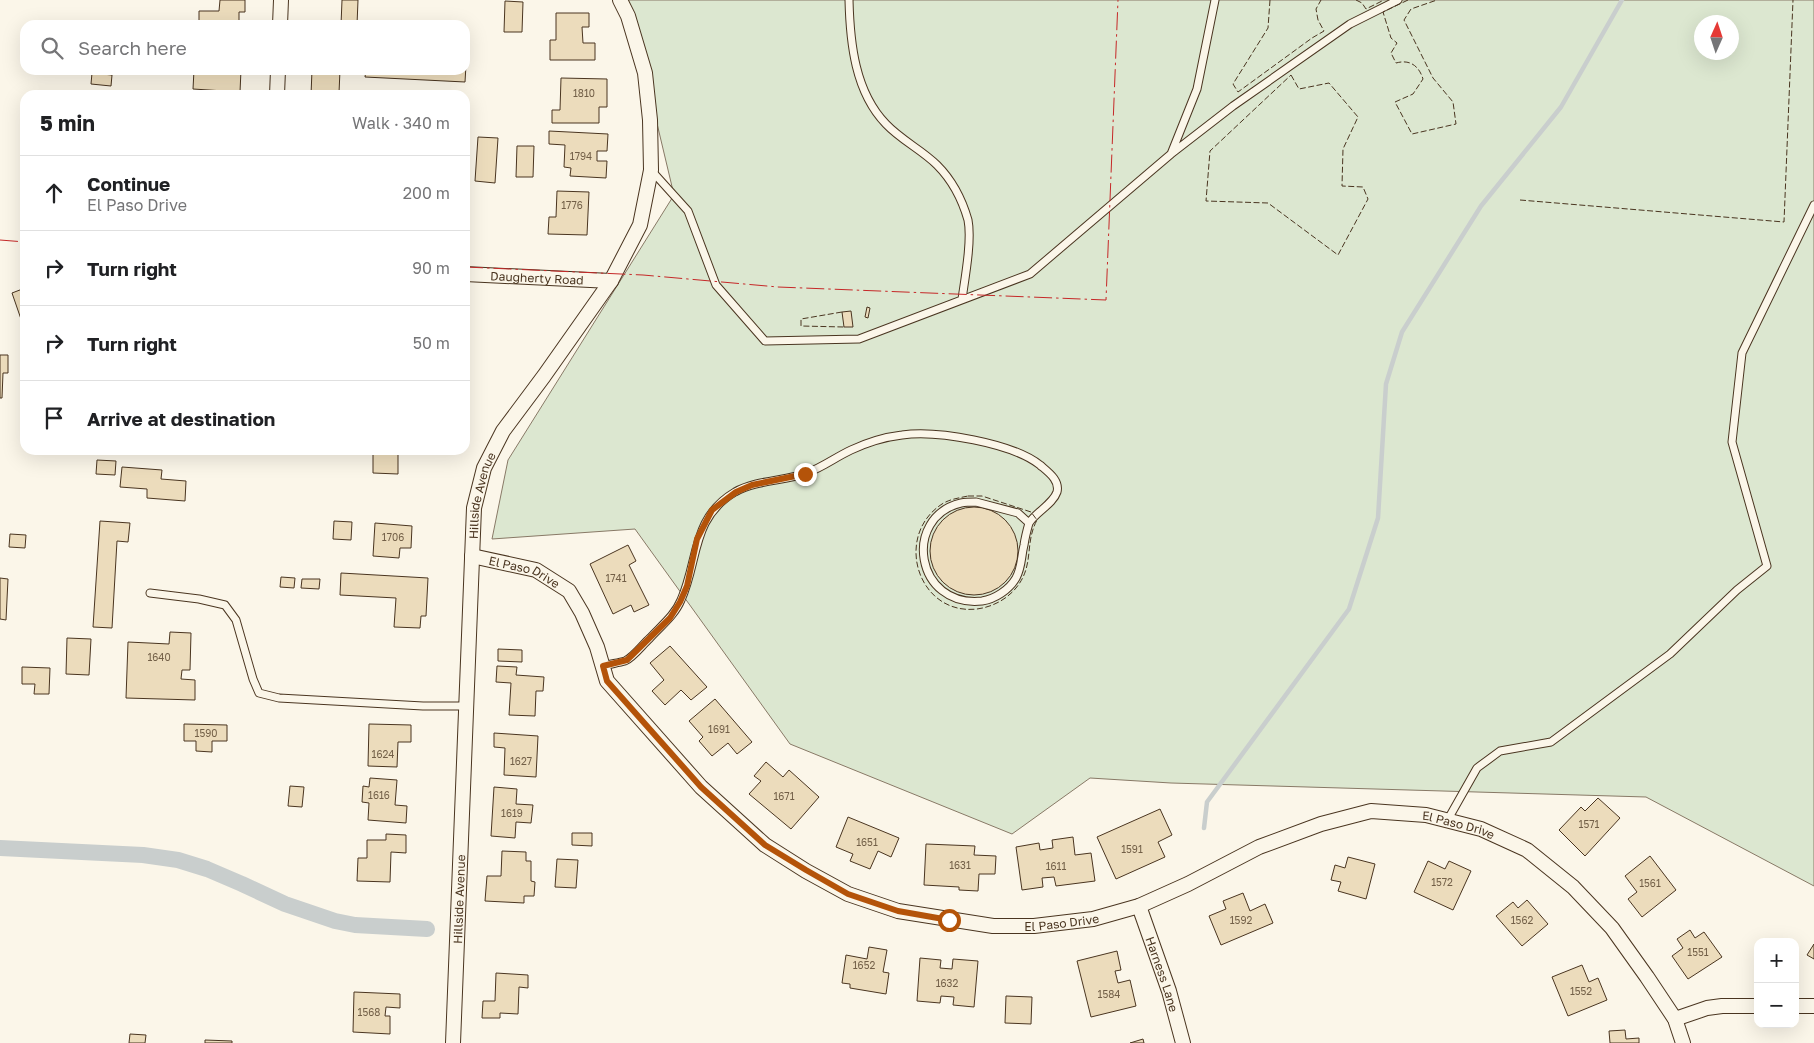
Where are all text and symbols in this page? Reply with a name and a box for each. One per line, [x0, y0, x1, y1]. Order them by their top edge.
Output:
north arrow [1694, 15, 1739, 60]
search box [20, 20, 470, 75]
icon: search [38, 34, 66, 62]
text: Search here [78, 36, 187, 59]
house number: 1810 [573, 87, 595, 99]
text: 5 min [40, 110, 95, 136]
text: Walk · 340 m [352, 113, 450, 133]
house number: 1794 [570, 150, 592, 162]
text: Continue [87, 172, 170, 195]
icon: ahead [40, 179, 68, 207]
text: 200 m [403, 183, 450, 203]
text: El Paso Drive [87, 195, 187, 215]
house number: 1776 [561, 199, 583, 211]
icon: right [40, 254, 68, 282]
text: Turn right [87, 257, 177, 280]
text: 90 m [412, 258, 450, 278]
street label: Daugherty Road [490, 268, 584, 287]
icon: right [40, 329, 68, 357]
text: Turn right [87, 332, 177, 355]
text: 50 m [413, 333, 450, 353]
icon: arrive [40, 404, 68, 432]
text: Arrive at destination [87, 407, 275, 430]
street label: Hillside Avenue [465, 449, 498, 539]
route end [794, 463, 817, 486]
house number: 1706 [382, 531, 404, 543]
street label: El Paso Drive [487, 552, 563, 591]
house number: 1741 [605, 572, 627, 584]
house number: 1640 [147, 651, 171, 663]
house number: 1691 [708, 723, 730, 735]
house number: 1590 [195, 727, 217, 739]
house number: 1624 [372, 748, 394, 760]
house number: 1627 [510, 755, 532, 767]
house number: 1616 [368, 789, 390, 801]
house number: 1671 [773, 790, 795, 802]
house number: 1619 [501, 807, 523, 819]
street label: El Paso Drive [1422, 807, 1497, 842]
house number: 1571 [1579, 818, 1600, 830]
house number: 1651 [856, 836, 878, 848]
house number: 1591 [1121, 843, 1143, 855]
street label: Hillside Avenue [449, 854, 468, 944]
house number: 1631 [949, 859, 971, 871]
house number: 1611 [1046, 860, 1066, 872]
house number: 1572 [1431, 876, 1453, 888]
house number: 1561 [1639, 877, 1661, 889]
route start [938, 909, 961, 932]
street label: El Paso Drive [1024, 910, 1101, 934]
house number: 1592 [1230, 914, 1252, 926]
house number: 1562 [1511, 914, 1533, 926]
street label: Harness Lane [1143, 934, 1182, 1014]
map controls [1754, 938, 1799, 1028]
button: + [1754, 938, 1799, 983]
house number: 1551 [1687, 946, 1709, 958]
house number: 1652 [853, 959, 875, 971]
house number: 1632 [936, 977, 958, 989]
button: − [1754, 983, 1799, 1028]
house number: 1552 [1570, 985, 1592, 997]
house number: 1584 [1098, 988, 1120, 1000]
house number: 1568 [358, 1006, 380, 1018]

